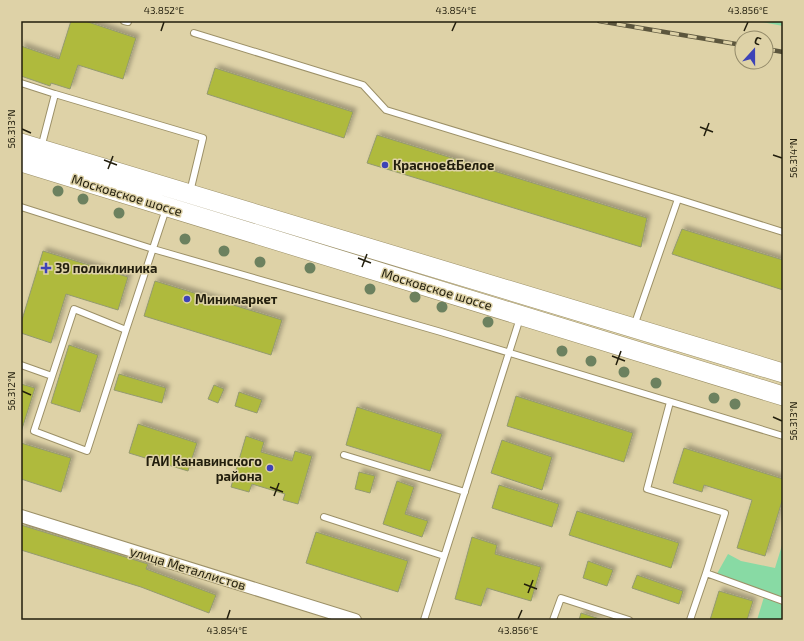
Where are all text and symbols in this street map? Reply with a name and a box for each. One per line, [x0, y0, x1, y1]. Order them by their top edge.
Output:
text: 43.852°E [144, 4, 185, 16]
text: 43.854°E [436, 4, 477, 16]
text: 43.856°E [728, 4, 769, 16]
north arrow [734, 30, 774, 70]
text: С [752, 33, 764, 48]
text: 56.313°N [5, 109, 17, 149]
text: 56.314°N [787, 138, 799, 178]
place label: Красное&Белое [393, 157, 494, 173]
marker: Красное&Белое [380, 160, 390, 170]
street label: Московское шоссе [70, 171, 184, 219]
place label: 39 поликлиника [55, 260, 157, 276]
marker: 39 поликлиника [40, 262, 52, 274]
street label: Московское шоссе [380, 265, 494, 313]
place label: Минимаркет [195, 291, 278, 307]
marker: Минимаркет [182, 294, 192, 304]
text: 56.312°N [5, 371, 17, 411]
text: 56.313°N [787, 401, 799, 441]
place label: ГАИ Канавинского района [146, 453, 262, 484]
marker: ГАИ Канавинского района [265, 463, 275, 473]
street label: улица Металлистов [128, 543, 248, 593]
text: 43.854°E [207, 624, 248, 636]
text: 43.856°E [498, 624, 539, 636]

